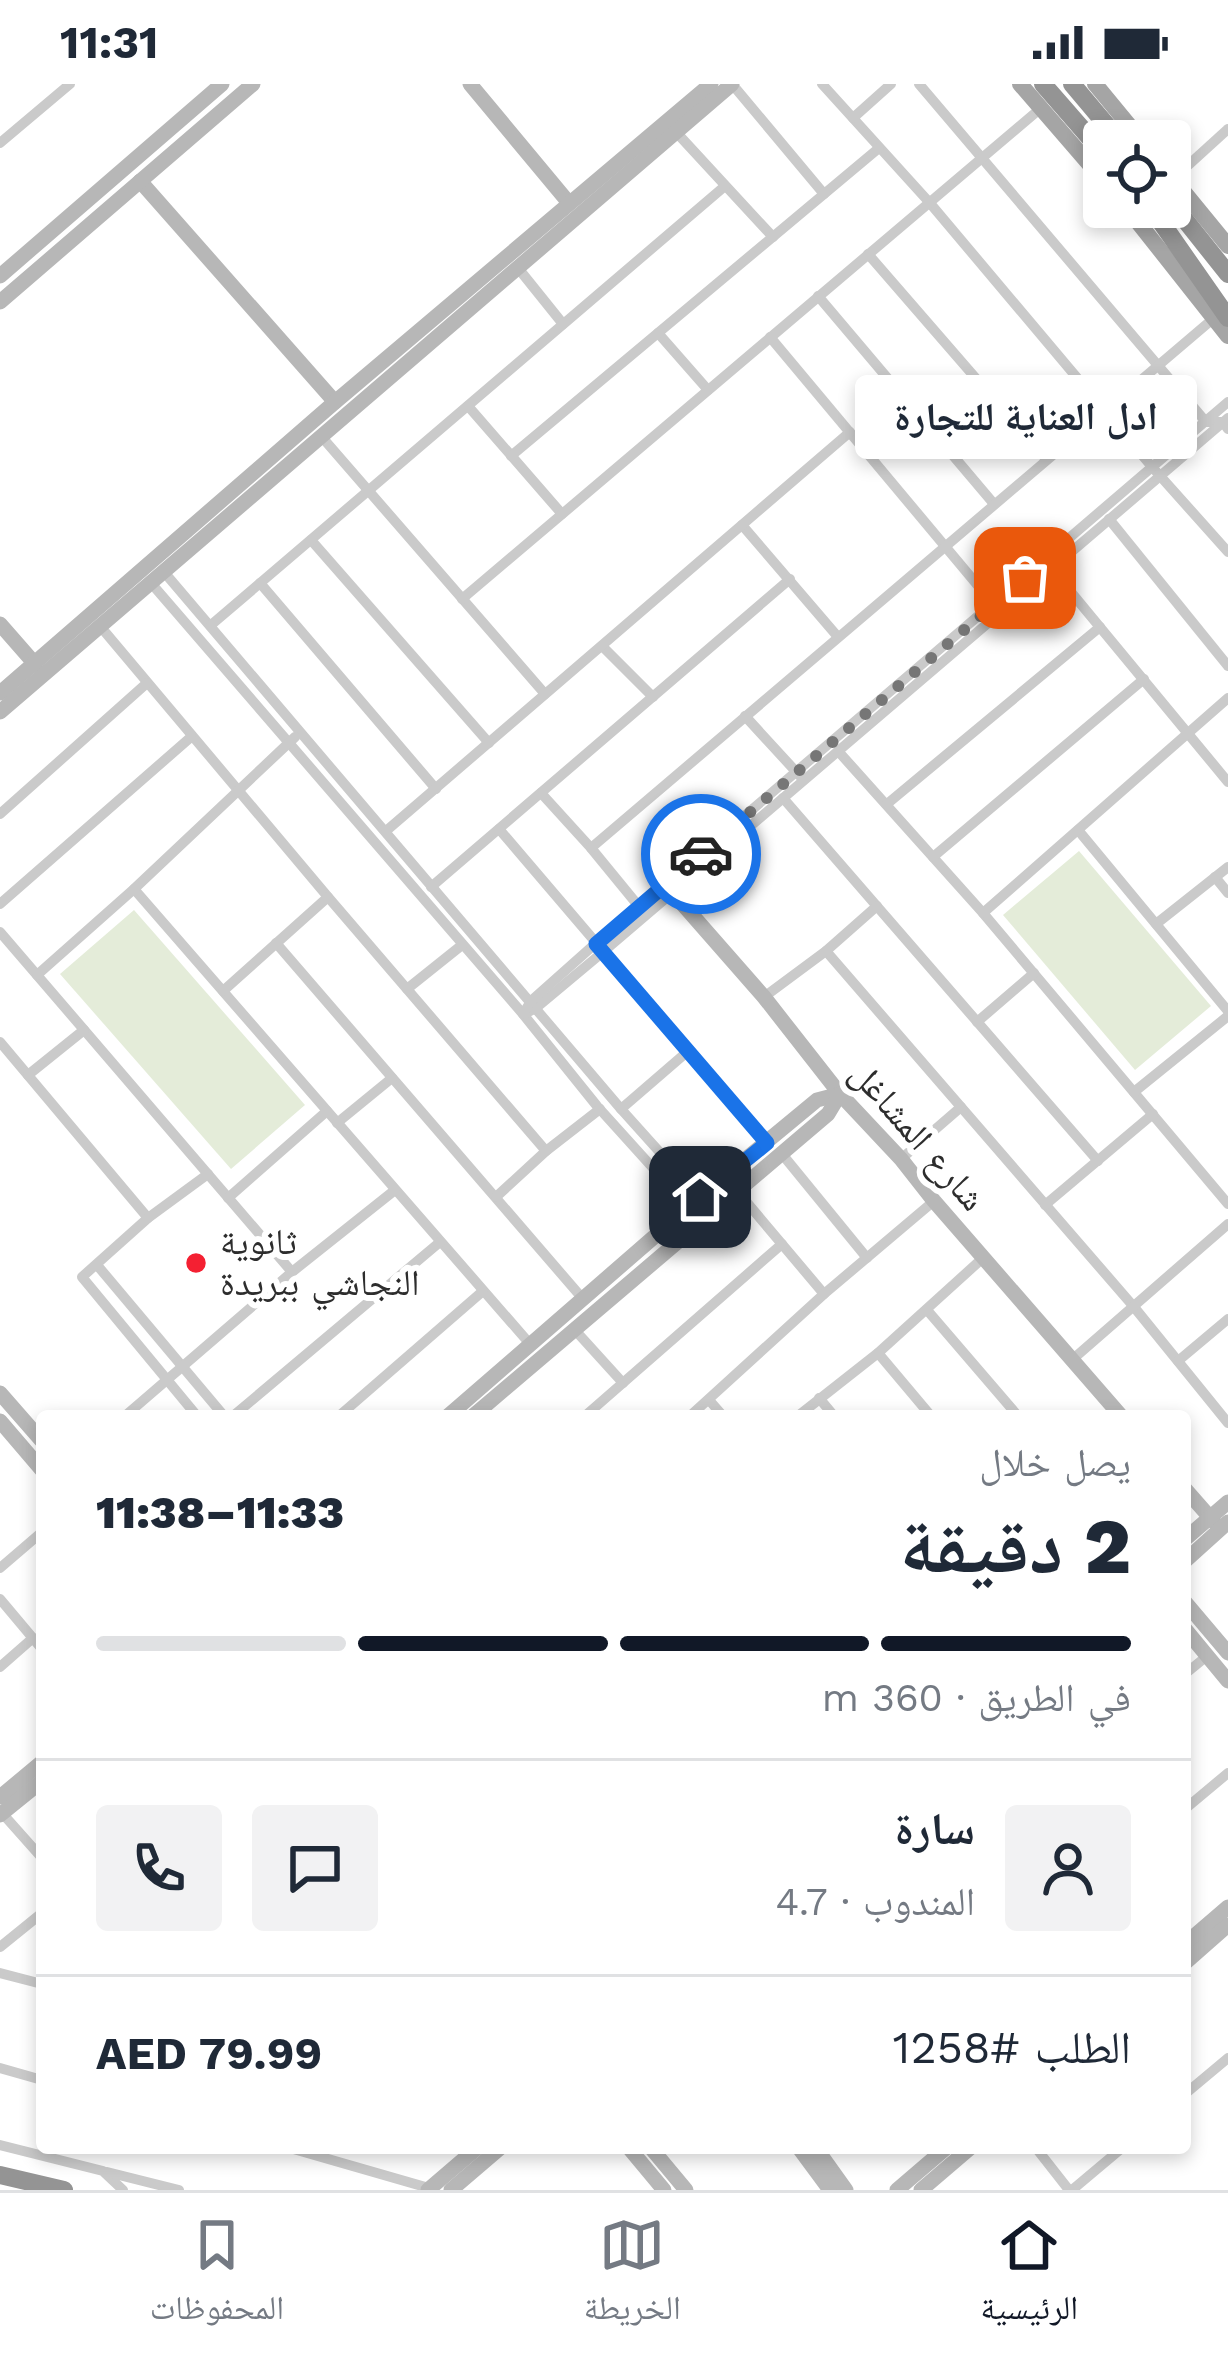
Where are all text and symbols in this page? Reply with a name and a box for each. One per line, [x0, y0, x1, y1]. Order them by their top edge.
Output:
text: 11:31 [60, 16, 158, 69]
map controls [1083, 120, 1191, 228]
button: locate [1083, 120, 1191, 228]
callout: ادل العناية للتجارة [854, 374, 1196, 458]
text: ادل العناية للتجارة [894, 394, 1158, 439]
pin [974, 527, 1076, 629]
icon: bag [992, 545, 1058, 611]
courier [641, 794, 761, 914]
icon: car [668, 821, 734, 887]
street label: شارع المشاغل [841, 1053, 994, 1220]
pin [649, 1146, 751, 1248]
icon: home [667, 1164, 733, 1230]
place label: ثانوية النجاشي ببريدة [220, 1221, 420, 1311]
marker: ثانوية النجاشي ببريدة [183, 1250, 209, 1276]
text: يصل خلال [979, 1440, 1131, 1485]
text: 11:33–11:38 [96, 1486, 344, 1539]
text: 2 دقيقة [899, 1500, 1131, 1592]
text: في الطريق · 360 m [822, 1675, 1131, 1720]
text: سارة [894, 1802, 975, 1855]
button: phone [96, 1805, 222, 1931]
button: chat [252, 1805, 378, 1931]
button: person [1005, 1805, 1131, 1931]
text: المندوب · 4.7 [775, 1879, 975, 1924]
text: الطلب #1258 [893, 2021, 1131, 2074]
text: AED 79.99 [96, 2027, 322, 2080]
tab: المحفوظات [150, 2212, 284, 2340]
tab: الخريطة [584, 2212, 681, 2340]
tab: الرئيسية [980, 2212, 1078, 2340]

